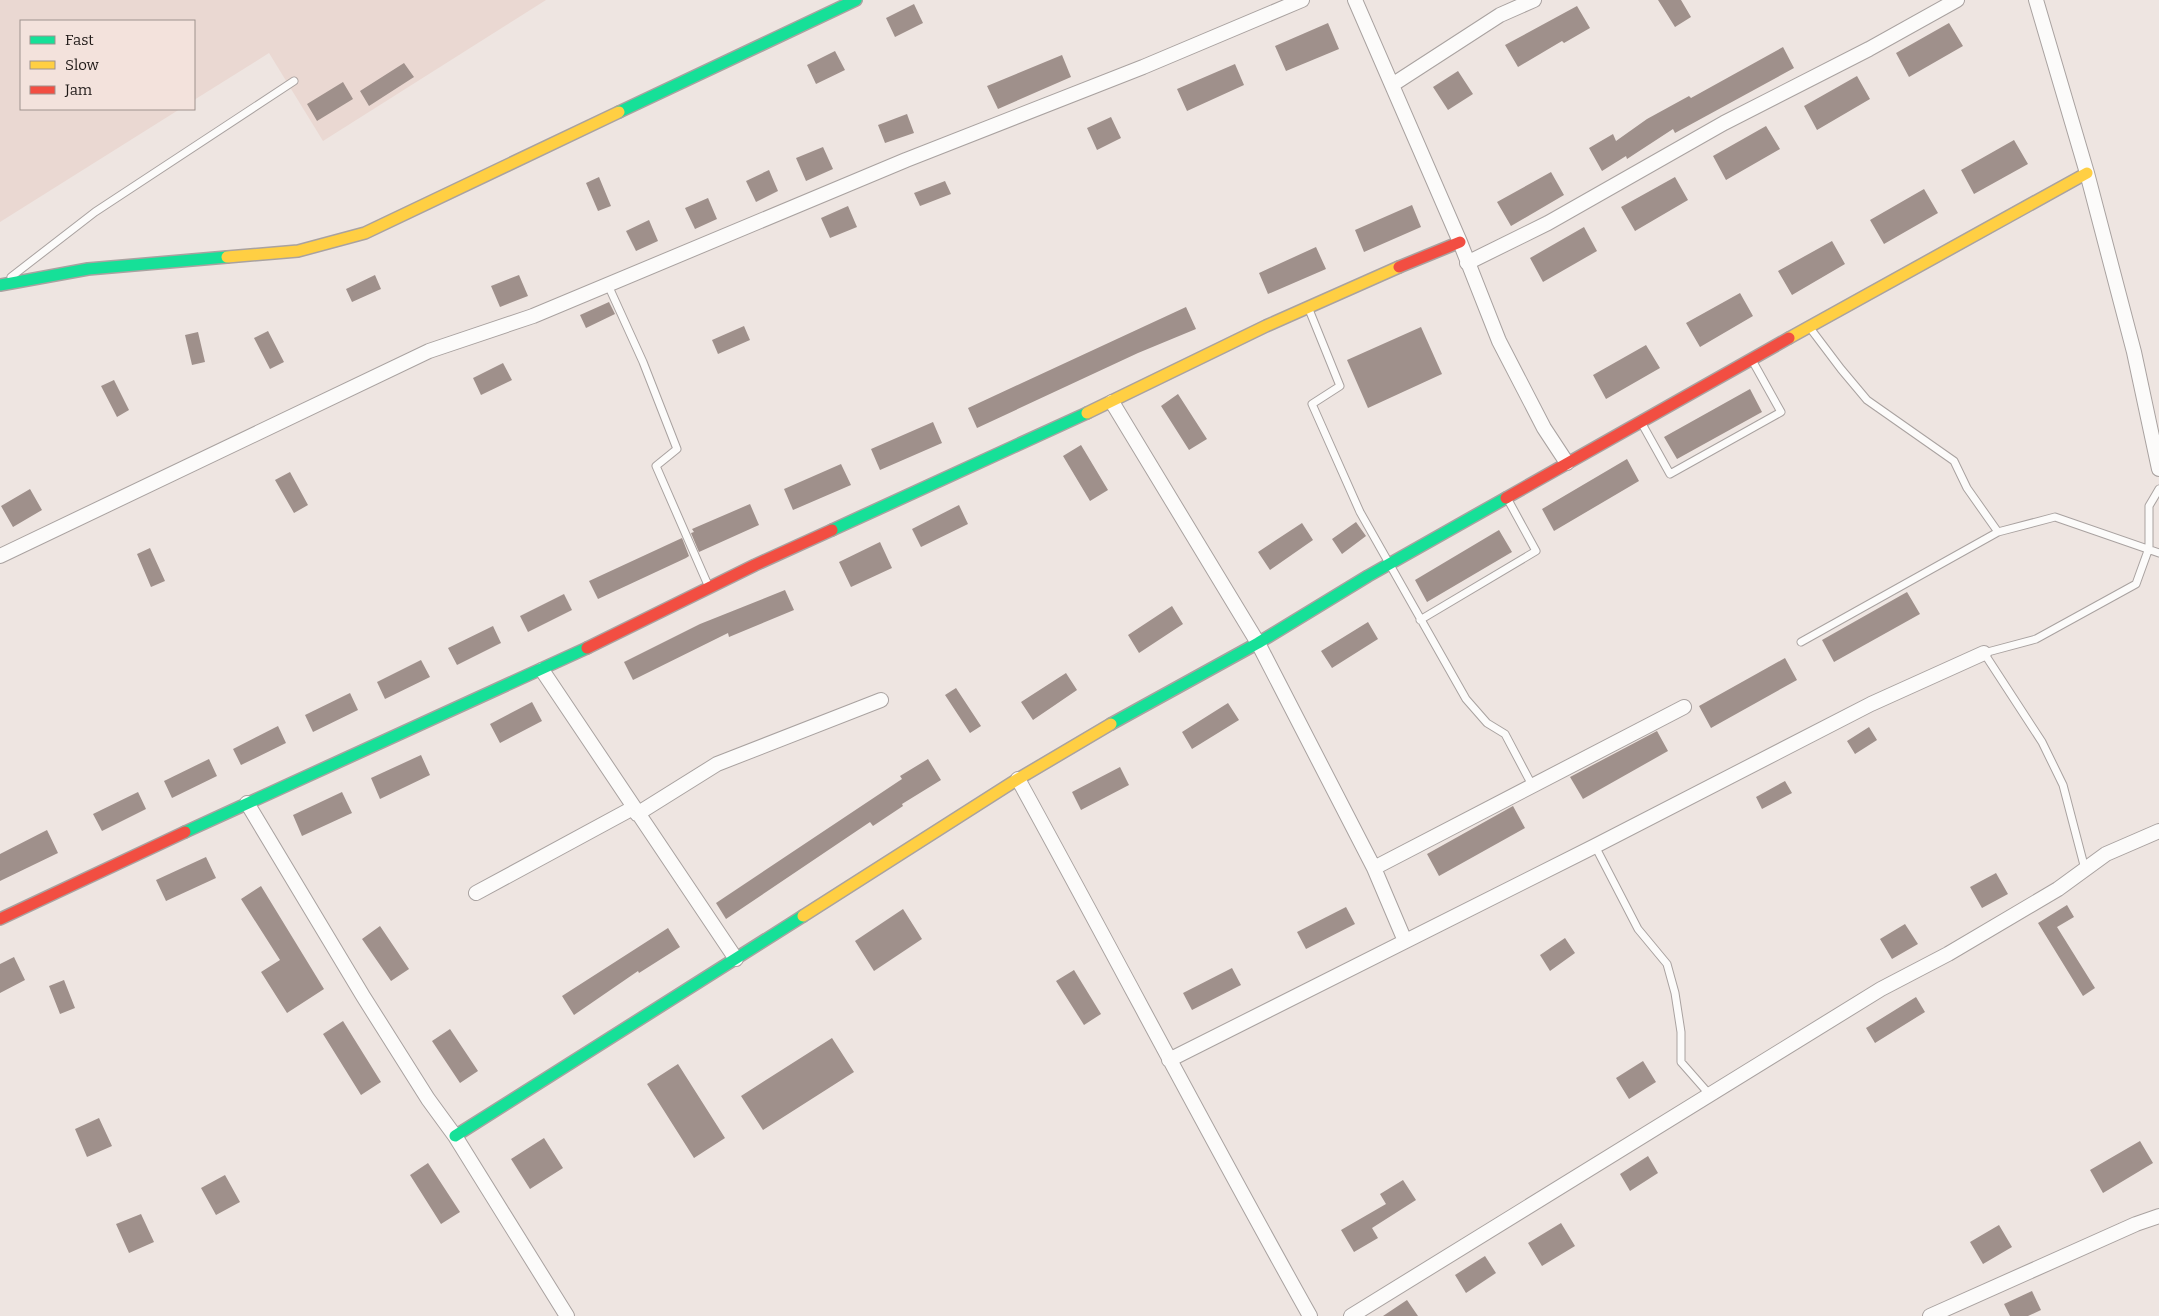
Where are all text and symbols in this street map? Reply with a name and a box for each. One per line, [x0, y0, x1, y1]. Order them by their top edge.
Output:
legend [20, 20, 195, 110]
text: Fast [65, 31, 94, 49]
text: Slow [65, 56, 100, 74]
text: Jam [64, 81, 93, 99]

